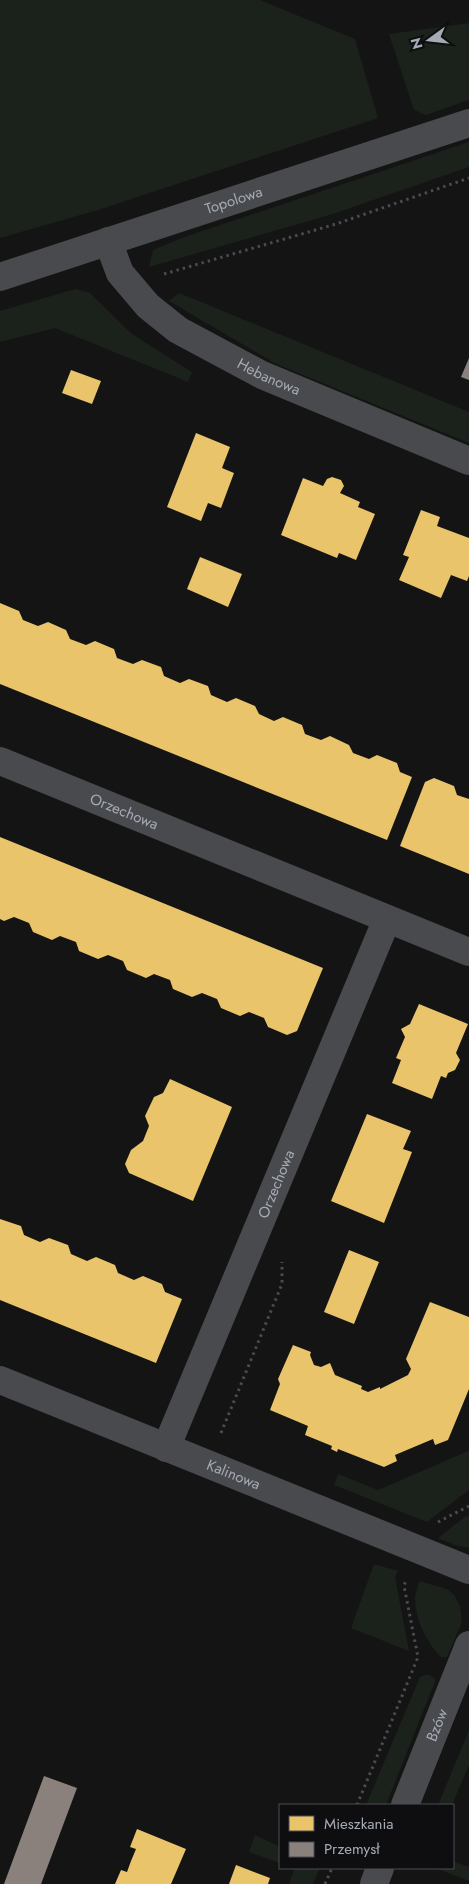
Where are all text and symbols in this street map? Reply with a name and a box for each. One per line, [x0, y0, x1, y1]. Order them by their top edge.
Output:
north arrow [404, 15, 454, 65]
text: N [405, 35, 428, 51]
street label: Topolowa [202, 181, 265, 220]
street label: Hebanowa [233, 353, 304, 401]
street label: Orzechowa [86, 788, 162, 835]
street label: Orzechowa [252, 1146, 300, 1222]
street label: Kalinowa [203, 1454, 264, 1495]
street label: Bzów [421, 1705, 454, 1745]
legend [279, 1804, 454, 1869]
text: Mieszkania [324, 1813, 394, 1835]
text: Przemysł [324, 1838, 380, 1860]

